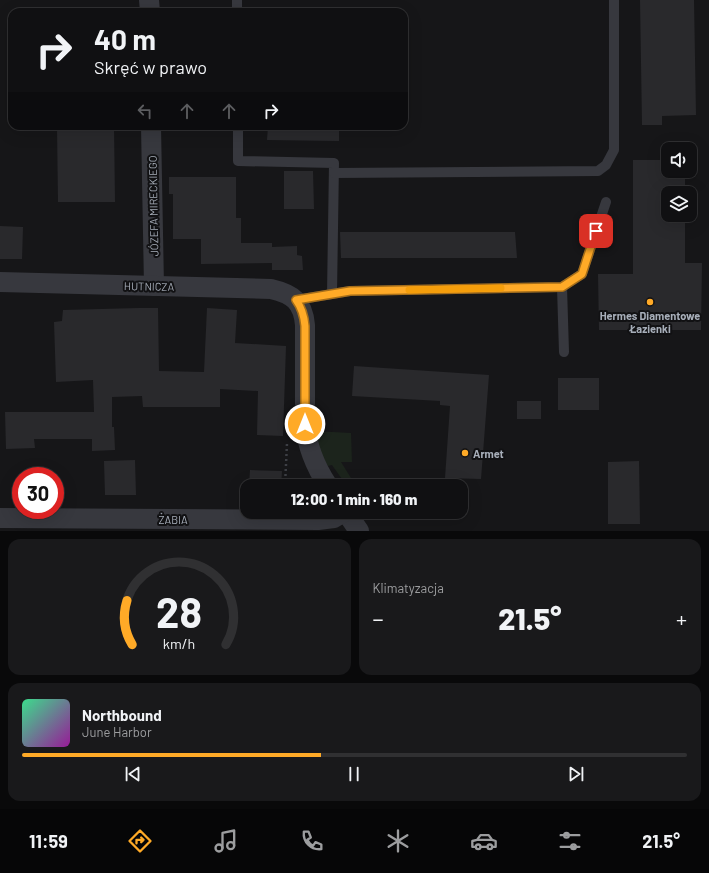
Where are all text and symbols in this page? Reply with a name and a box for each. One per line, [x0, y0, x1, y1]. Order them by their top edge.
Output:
text: 40 m [94, 22, 156, 56]
icon: right [28, 24, 80, 76]
text: Skręć w prawo [94, 56, 207, 78]
icon: left [134, 100, 156, 122]
icon: ahead [176, 100, 198, 122]
icon: ahead [218, 100, 240, 122]
icon: right [260, 100, 282, 122]
map controls [661, 142, 697, 222]
button: sound [661, 142, 697, 178]
street label: JÓZEFA MIRECKIEGO [146, 155, 160, 257]
button: layers [661, 186, 697, 222]
pin [579, 214, 613, 248]
icon: arrive [585, 220, 607, 242]
street label: HUTNICZA [124, 279, 175, 293]
marker: Hermes Diamentowe Łazienki [645, 297, 655, 307]
place label: Hermes Diamentowe Łazienki [600, 309, 700, 335]
position arrow [284, 403, 326, 445]
place label: Armet [473, 447, 504, 460]
marker: Armet [460, 448, 470, 458]
speed limit sign: 30 [12, 467, 64, 519]
text: 12:00 · 1 min · 160 m [291, 490, 417, 508]
street label: ŻABIA [158, 512, 188, 526]
text: Klimatyzacja [373, 580, 444, 596]
text: 28 [156, 586, 202, 636]
text: 21.5° [498, 600, 561, 636]
text: − [373, 605, 384, 631]
text: + [676, 605, 687, 631]
text: km/h [163, 635, 195, 652]
text: Northbound [82, 706, 162, 724]
text: June Harbor [82, 724, 152, 740]
icon: previous [122, 763, 144, 785]
icon: pause [343, 763, 365, 785]
icon: next [565, 763, 587, 785]
icon: directions [126, 827, 154, 855]
icon: music [212, 827, 240, 855]
icon: phone [298, 827, 326, 855]
icon: climate [384, 827, 412, 855]
icon: car [470, 827, 498, 855]
icon: filters [556, 827, 584, 855]
text: 11:59 [29, 830, 68, 852]
text: 21.5° [642, 830, 680, 852]

